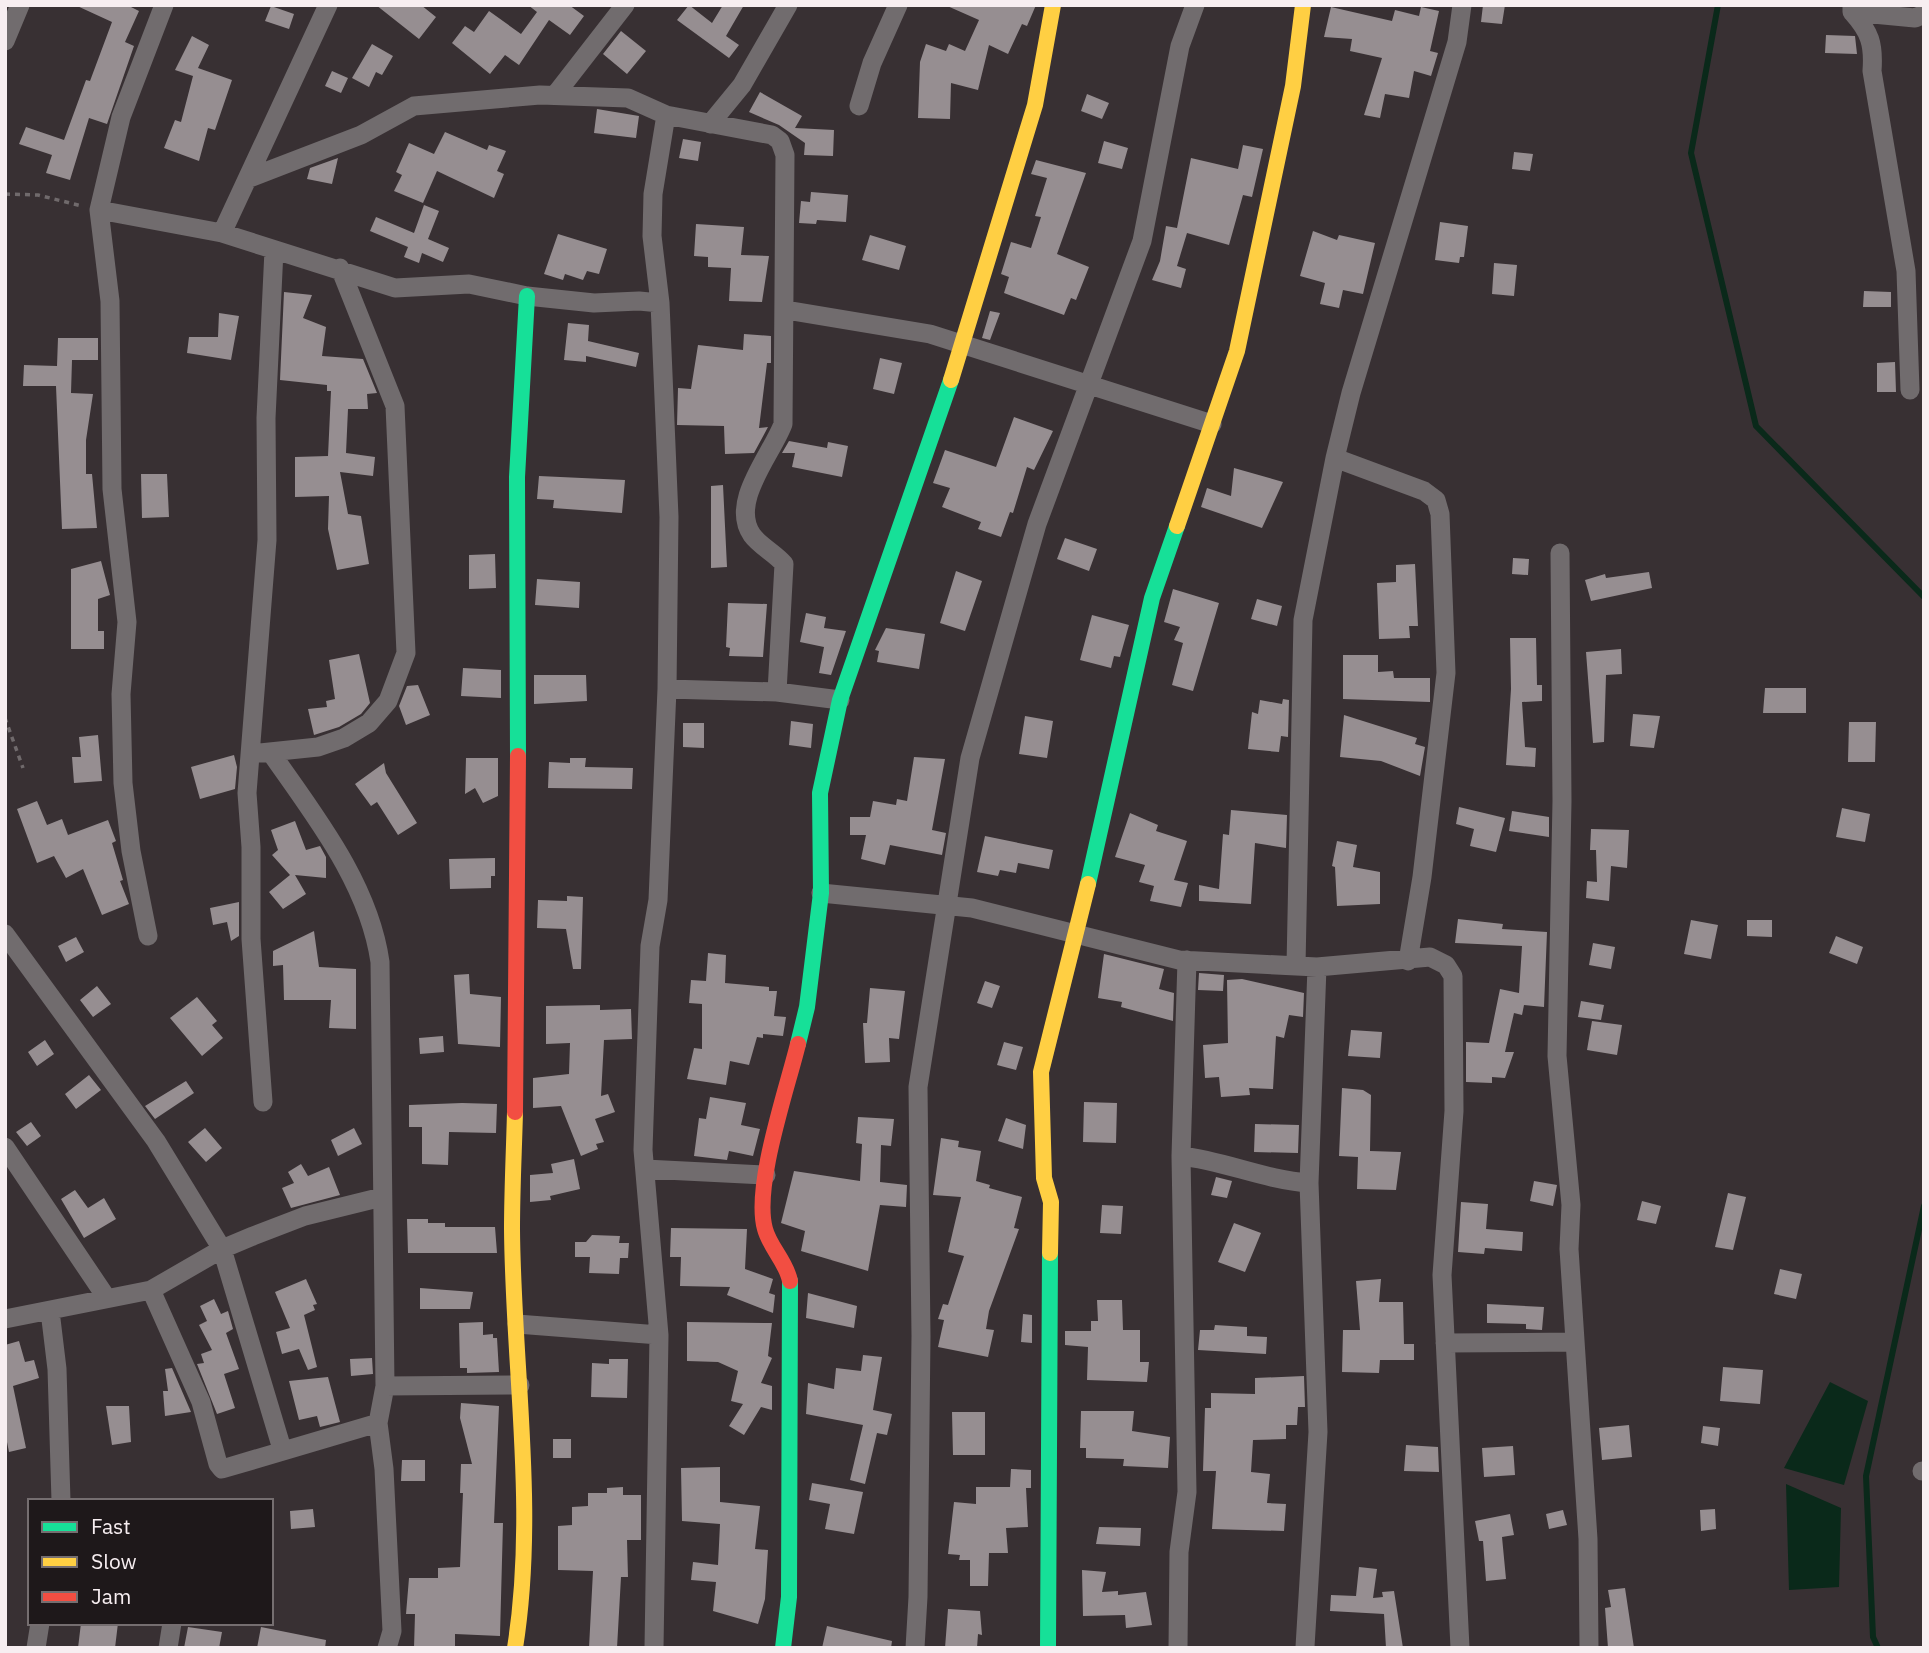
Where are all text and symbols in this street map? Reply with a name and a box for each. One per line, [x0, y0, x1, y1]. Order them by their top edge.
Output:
legend [28, 1499, 273, 1625]
text: Fast [91, 1512, 131, 1540]
text: Slow [91, 1547, 137, 1575]
text: Jam [91, 1582, 131, 1610]

